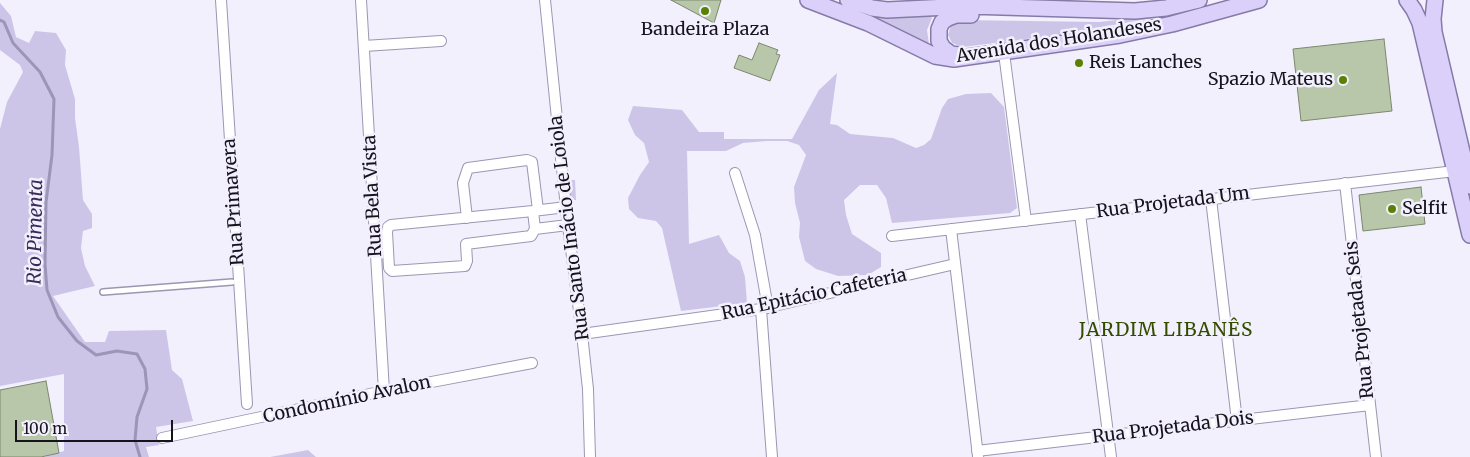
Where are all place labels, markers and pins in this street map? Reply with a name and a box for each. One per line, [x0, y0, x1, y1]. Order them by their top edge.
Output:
marker: Bandeira Plaza [699, 5, 711, 17]
place label: Bandeira Plaza [641, 19, 769, 41]
place label: Reis Lanches [1089, 52, 1202, 74]
marker: Reis Lanches [1073, 57, 1085, 69]
place label: Spazio Mateus [1208, 69, 1333, 91]
marker: Spazio Mateus [1337, 74, 1349, 86]
place label: Selfit [1402, 198, 1448, 220]
marker: Selfit [1386, 203, 1398, 215]

